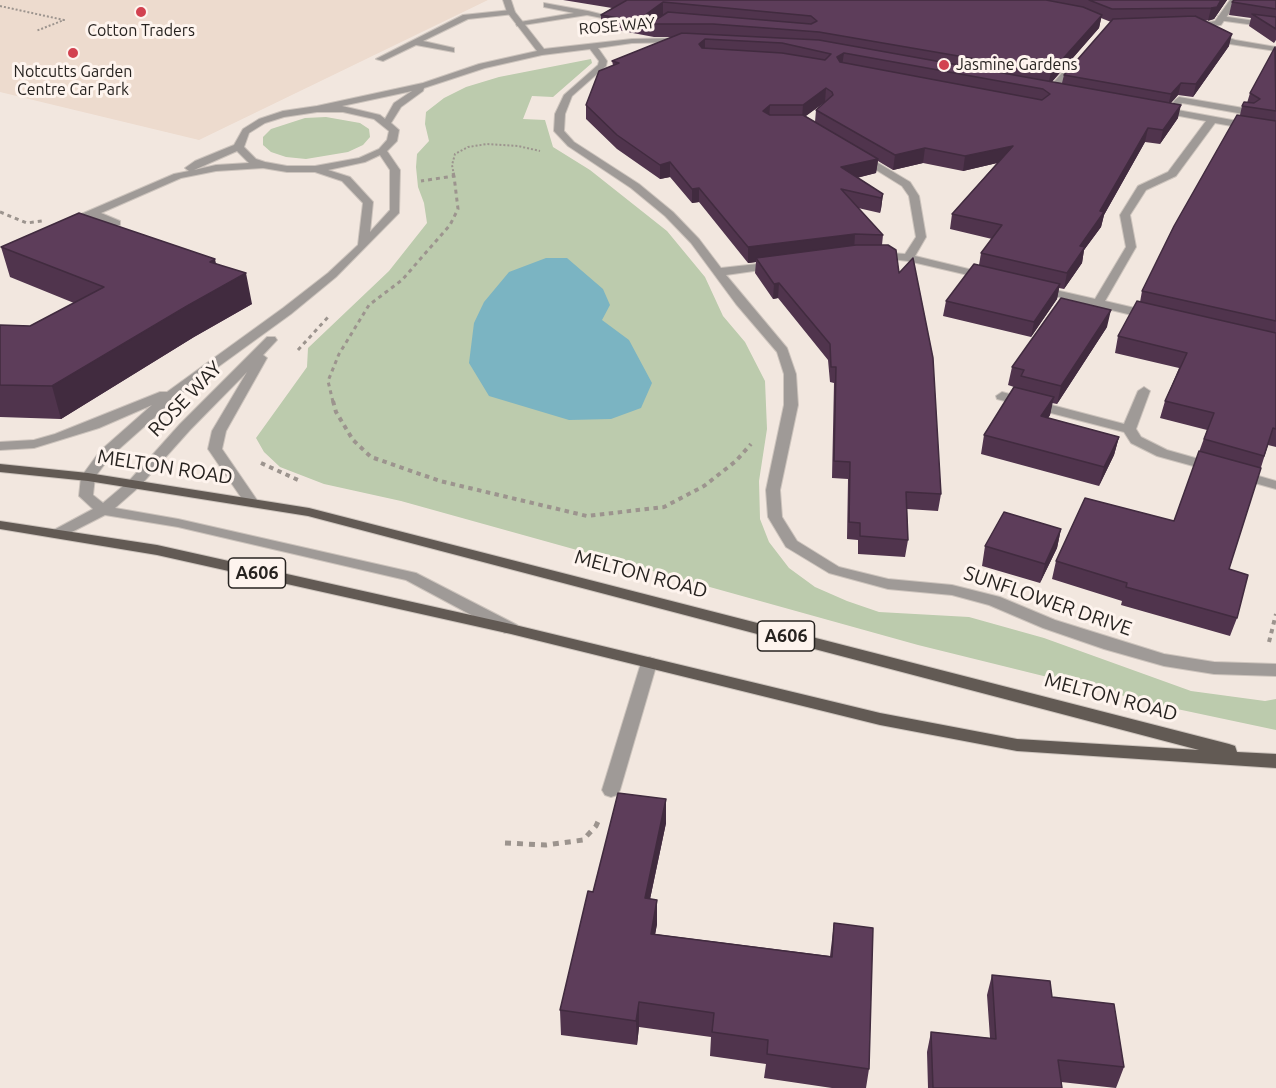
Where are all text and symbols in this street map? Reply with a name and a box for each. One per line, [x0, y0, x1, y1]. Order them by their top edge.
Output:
marker: Cotton Traders [134, 5, 148, 19]
street label: ROSE WAY [578, 13, 656, 39]
place label: Cotton Traders [87, 21, 195, 41]
marker: Notcutts Garden Centre Car Park [66, 46, 80, 60]
place label: Jasmine Gardens [956, 55, 1078, 75]
marker: Jasmine Gardens [937, 58, 951, 72]
place label: Notcutts Garden Centre Car Park [13, 62, 133, 100]
street label: ROSE WAY [143, 356, 227, 442]
street label: MELTON ROAD [96, 444, 234, 490]
street label: MELTON ROAD [572, 545, 710, 603]
road number: A606 [228, 558, 286, 588]
street label: SUNFLOWER DRIVE [961, 561, 1135, 641]
road number: A606 [758, 621, 814, 651]
street label: MELTON ROAD [1042, 668, 1180, 726]

